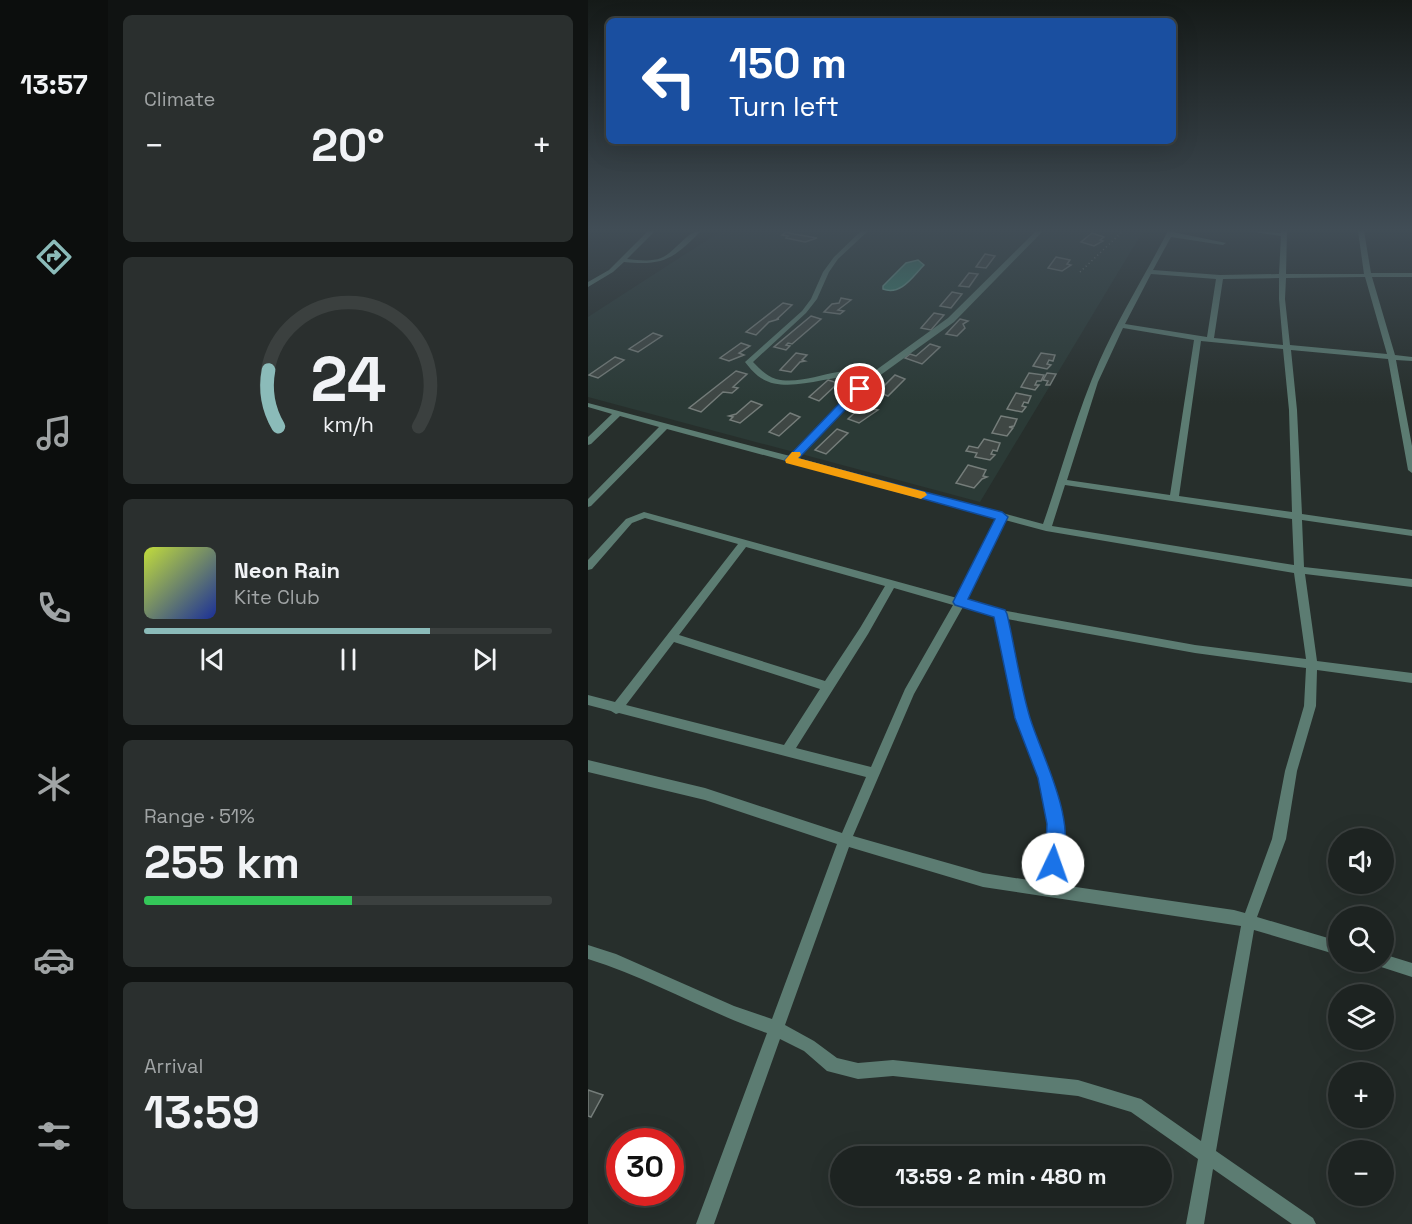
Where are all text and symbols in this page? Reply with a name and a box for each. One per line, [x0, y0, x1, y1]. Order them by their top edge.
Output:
text: 150 m [729, 37, 847, 90]
icon: left [630, 42, 708, 120]
text: 13:57 [20, 67, 88, 102]
text: Climate [144, 86, 215, 112]
text: Turn left [729, 89, 839, 124]
text: 20° [311, 117, 385, 174]
text: − [144, 125, 164, 167]
text: + [532, 125, 552, 167]
icon: directions [33, 236, 75, 278]
text: 24 [310, 340, 386, 419]
pin [834, 363, 885, 414]
icon: arrive [843, 372, 876, 405]
icon: music [33, 412, 75, 454]
text: km/h [322, 412, 374, 439]
text: Neon Rain [234, 556, 340, 584]
text: Kite Club [234, 584, 320, 610]
icon: phone [33, 587, 75, 629]
icon: previous [196, 643, 229, 676]
icon: pause [332, 643, 365, 676]
icon: next [468, 643, 501, 676]
icon: climate [33, 763, 75, 805]
text: Range · 51% [144, 803, 255, 829]
map controls [1328, 828, 1394, 1206]
button: sound [1328, 828, 1394, 894]
position arrow [1021, 832, 1085, 896]
text: 255 km [144, 834, 300, 891]
button: search [1328, 906, 1394, 972]
icon: car [33, 939, 75, 981]
button: layers [1328, 984, 1394, 1050]
text: Arrival [144, 1053, 203, 1079]
button: + [1328, 1062, 1394, 1128]
text: 13:59 [144, 1084, 260, 1141]
icon: filters [33, 1115, 75, 1157]
speed limit sign: 30 [606, 1128, 684, 1206]
button: − [1328, 1140, 1394, 1206]
text: 13:59 · 2 min · 480 m [895, 1162, 1107, 1190]

